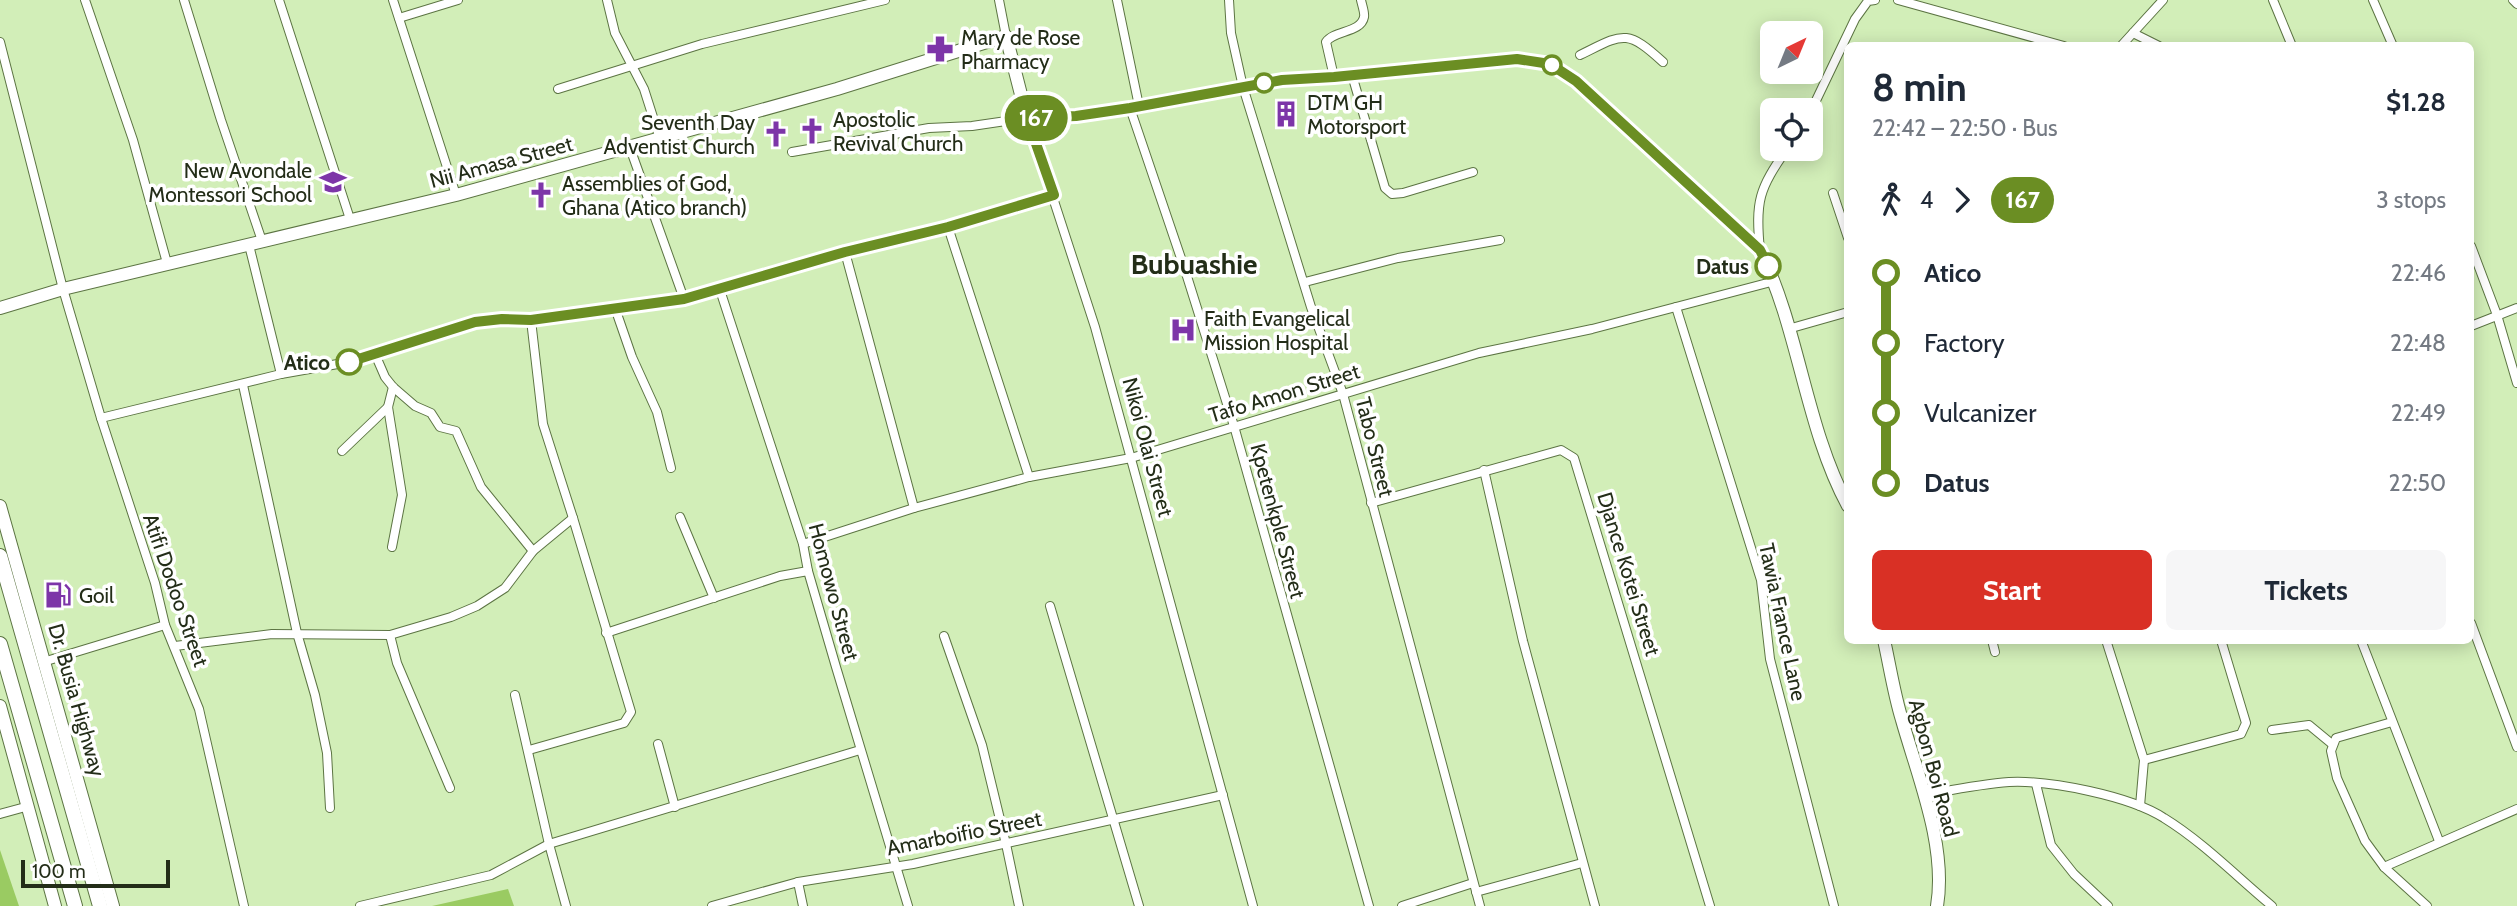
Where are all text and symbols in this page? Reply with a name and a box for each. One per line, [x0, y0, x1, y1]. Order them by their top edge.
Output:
north arrow [1760, 21, 1824, 84]
map controls [1760, 21, 1823, 161]
place label: Mary de Rose Pharmacy [961, 25, 1081, 74]
pharmacy icon: Mary de Rose Pharmacy [925, 34, 955, 64]
unlabelled marker [1542, 55, 1562, 75]
text: 8 min [1872, 64, 1967, 111]
unlabelled marker [1254, 73, 1274, 93]
text: $1.28 [2386, 86, 2446, 118]
place label: DTM GH Motorsport [1307, 90, 1406, 139]
line badge: 167 [996, 95, 1076, 141]
button: locate [1760, 98, 1823, 161]
building icon: DTM GH Motorsport [1271, 99, 1301, 129]
text: 167 [1019, 103, 1053, 132]
place label: Apostolic Revival Church [833, 107, 963, 156]
place label: Seventh Day Adventist Church [604, 110, 755, 159]
text: 22:42 – 22:50 · Bus [1872, 114, 2058, 142]
church icon: Apostolic Revival Church [797, 116, 827, 146]
church icon: Seventh Day Adventist Church [761, 119, 791, 149]
street label: Nii Amasa Street [427, 131, 575, 193]
place label: New Avondale Montessori School [148, 158, 312, 207]
school or university icon: New Avondale Montessori School [318, 167, 348, 197]
place label: Assemblies of God, Ghana (Atico branch) [562, 171, 747, 220]
church icon: Assemblies of God, Ghana (Atico branch) [526, 180, 556, 210]
icon: walk [1872, 181, 1910, 219]
icon: forward [1943, 181, 1981, 219]
text: 167 [2005, 185, 2040, 214]
text: 4 [1920, 186, 1933, 214]
text: 3 stops [2376, 186, 2446, 214]
district label: Bubuashie [1131, 247, 1257, 281]
marker: Datus [1755, 253, 1781, 279]
place label: Datus [1696, 254, 1749, 279]
text: Atico [1924, 257, 1981, 289]
text: 22:46 [2391, 259, 2446, 287]
place label: Faith Evangelical Mission Hospital [1204, 306, 1350, 355]
hospital icon: Faith Evangelical Mission Hospital [1168, 315, 1198, 345]
text: Factory [1924, 327, 2005, 359]
text: 22:48 [2390, 329, 2446, 357]
marker: Atico [336, 349, 362, 375]
place label: Atico [284, 350, 330, 375]
street label: Tafo Amon Street [1206, 358, 1362, 428]
street label: Nikoi Olai Street [1117, 375, 1179, 519]
street label: Tabo Street [1351, 395, 1399, 499]
text: Vulcanizer [1924, 397, 2036, 429]
text: 22:49 [2391, 399, 2446, 427]
street label: Kpetenkple Street [1245, 441, 1311, 601]
text: Datus [1924, 467, 1990, 499]
text: 22:50 [2389, 469, 2446, 497]
street label: Djance Kotei Street [1591, 489, 1666, 659]
street label: Atifi Dodoo Street [138, 510, 214, 670]
street label: Homowo Street [804, 521, 864, 663]
street label: Tawia France Lane [1754, 541, 1812, 703]
button: Start [1872, 550, 2152, 630]
button: Tickets [2166, 550, 2446, 630]
fuel station icon: Goil [43, 580, 73, 610]
place label: Goil [79, 583, 114, 608]
street label: Dr. Busia Highway [43, 621, 111, 780]
street label: Agbon Boi Road [1904, 696, 1964, 840]
street label: Amarboifio Street [884, 806, 1044, 860]
scale bar [21, 857, 170, 889]
text: 100 m [32, 860, 86, 883]

